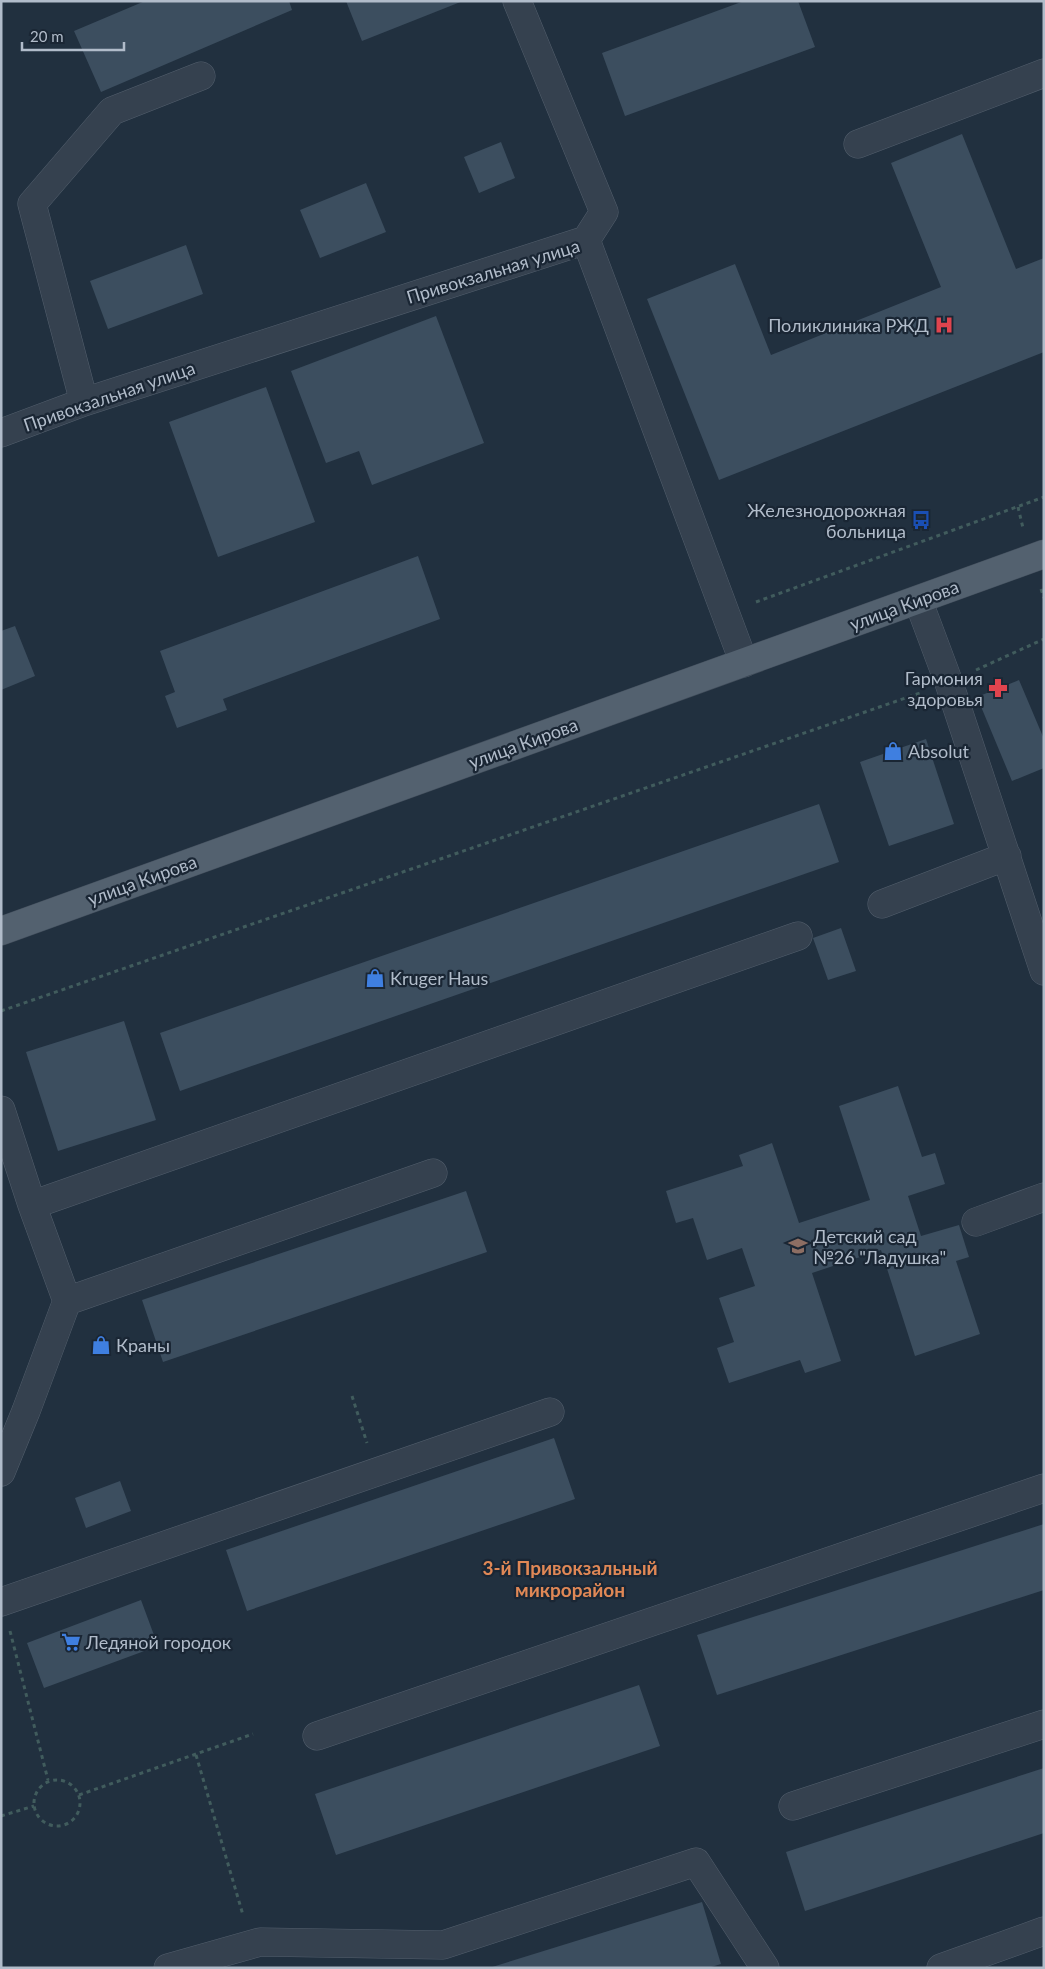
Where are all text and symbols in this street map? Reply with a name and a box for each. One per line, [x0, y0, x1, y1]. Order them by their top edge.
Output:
scale bar [22, 20, 125, 52]
text: 20 m [30, 27, 64, 45]
street label: Привокзальная улица [404, 234, 582, 308]
place label: Поликлиника РЖД [768, 314, 929, 336]
hospital icon: Поликлиника РЖД [933, 314, 955, 336]
street label: Привокзальная улица [20, 356, 198, 436]
place label: Железнодорожная больница [747, 499, 906, 542]
bus stop icon: Железнодорожная больница [910, 509, 932, 531]
street label: улица Кирова [847, 575, 961, 635]
place label: Гармония здоровья [905, 667, 983, 710]
pharmacy icon: Гармония здоровья [987, 677, 1009, 699]
street label: улица Кирова [466, 713, 580, 773]
shop icon: Absolut [882, 740, 904, 762]
place label: Absolut [908, 740, 970, 762]
street label: улица Кирова [85, 850, 199, 910]
shop icon: Kruger Haus [364, 967, 386, 989]
place label: Kruger Haus [390, 967, 488, 989]
place label: Детский сад №26 "Ладушка" [813, 1225, 946, 1268]
school or university icon: Детский сад №26 "Ладушка" [787, 1235, 809, 1257]
shop icon: Краны [90, 1334, 112, 1356]
place label: Краны [116, 1334, 170, 1356]
district label: 3-й Привокзальный микрорайон [482, 1556, 658, 1601]
supermarket icon: Ледяной городок [60, 1631, 82, 1653]
place label: Ледяной городок [85, 1631, 232, 1653]

